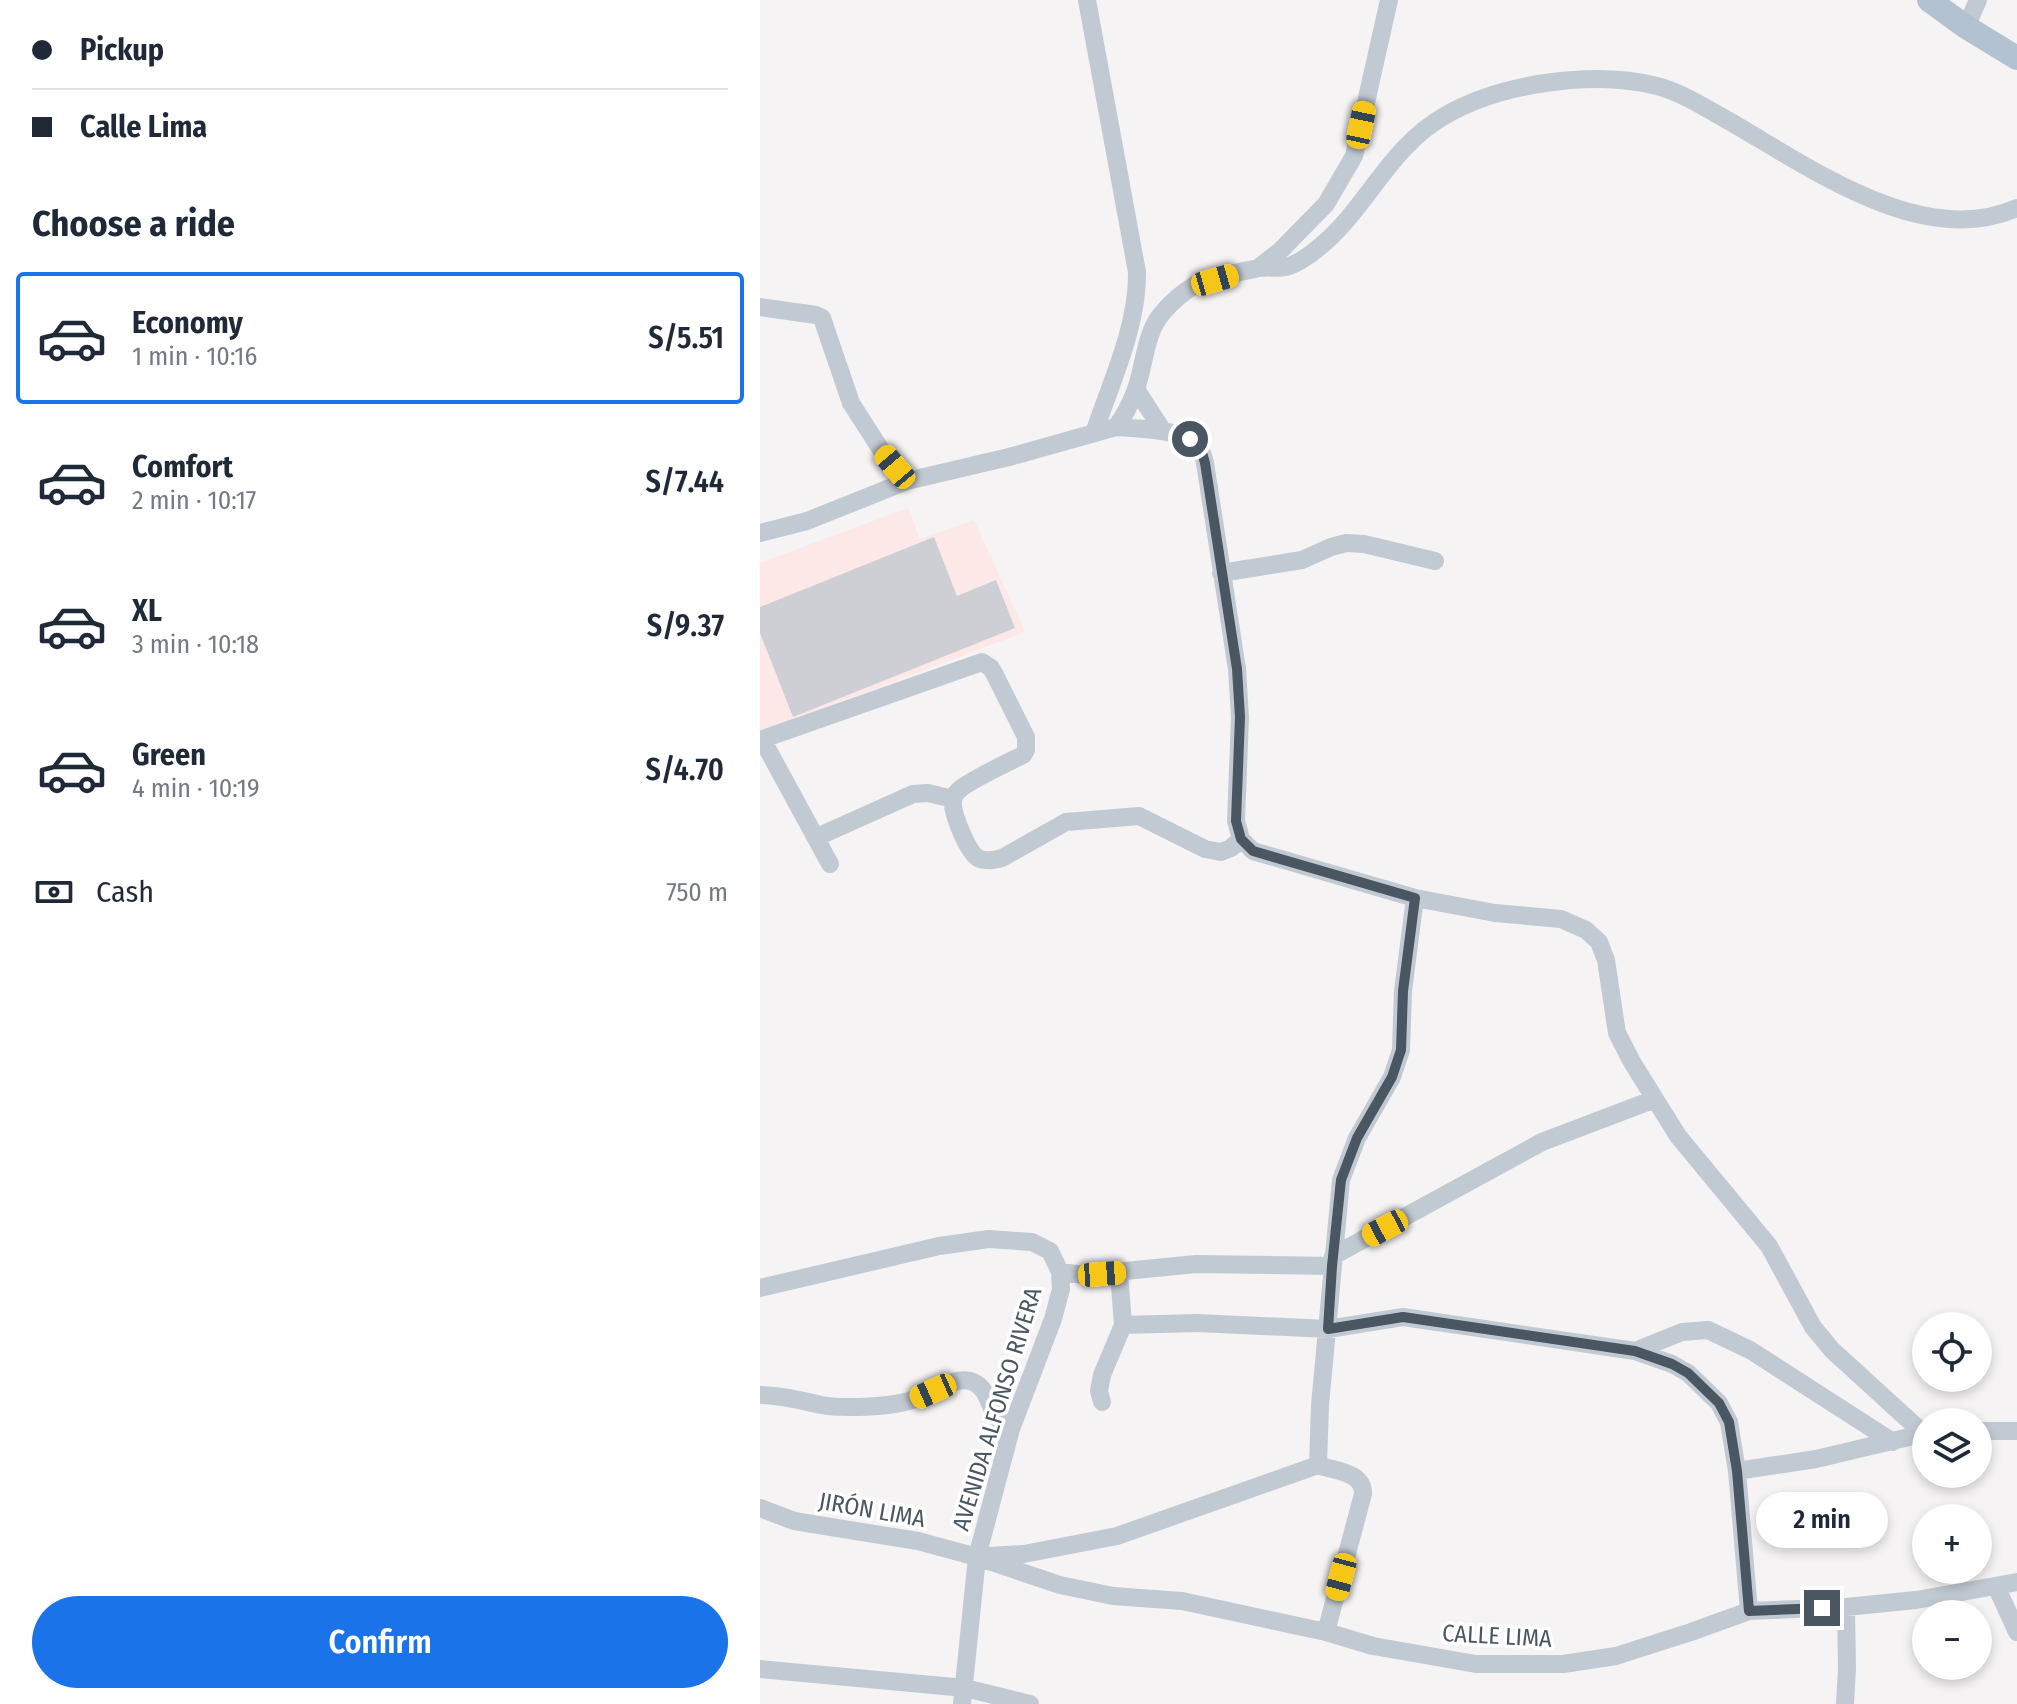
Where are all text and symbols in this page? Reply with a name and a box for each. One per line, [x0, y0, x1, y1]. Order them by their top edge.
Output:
text: Pickup [80, 32, 164, 68]
car [1344, 99, 1378, 151]
text: Calle Lima [80, 109, 207, 145]
text: Choose a ride [32, 202, 235, 246]
car [1189, 262, 1241, 298]
icon: car [36, 302, 108, 374]
text: Economy [132, 305, 243, 341]
text: S/5.51 [648, 320, 724, 356]
text: 1 min · 10:16 [132, 341, 257, 372]
route start [1172, 421, 1208, 457]
car [870, 441, 920, 493]
icon: car [36, 446, 108, 518]
text: Comfort [132, 449, 233, 485]
text: S/7.44 [645, 464, 724, 500]
text: 2 min · 10:17 [132, 485, 256, 516]
icon: car [36, 590, 108, 662]
text: XL [132, 593, 162, 629]
text: S/9.37 [647, 608, 724, 644]
text: 3 min · 10:18 [132, 629, 259, 660]
icon: car [36, 734, 108, 806]
text: Green [132, 737, 206, 773]
text: S/4.70 [646, 752, 724, 788]
text: 4 min · 10:19 [132, 773, 260, 804]
icon: cash [32, 870, 76, 914]
text: Cash [96, 874, 154, 910]
text: 750 m [666, 877, 728, 908]
car [1358, 1206, 1412, 1250]
car [1077, 1260, 1127, 1288]
street label: AVENIDA ALFONSO RIVERA [947, 1284, 1047, 1534]
map controls [1912, 1312, 1992, 1680]
button: locate [1912, 1312, 1992, 1392]
car [906, 1370, 960, 1412]
button: layers [1912, 1408, 1992, 1488]
street label: JIRÓN LIMA [817, 1487, 928, 1533]
callout: 2 min [1756, 1492, 1888, 1548]
text: 2 min [1793, 1504, 1851, 1535]
button: + [1912, 1504, 1992, 1584]
car [1323, 1551, 1359, 1603]
route end [1804, 1590, 1840, 1626]
button: Confirm [32, 1596, 728, 1688]
button: − [1912, 1600, 1992, 1680]
street label: CALLE LIMA [1442, 1619, 1553, 1653]

